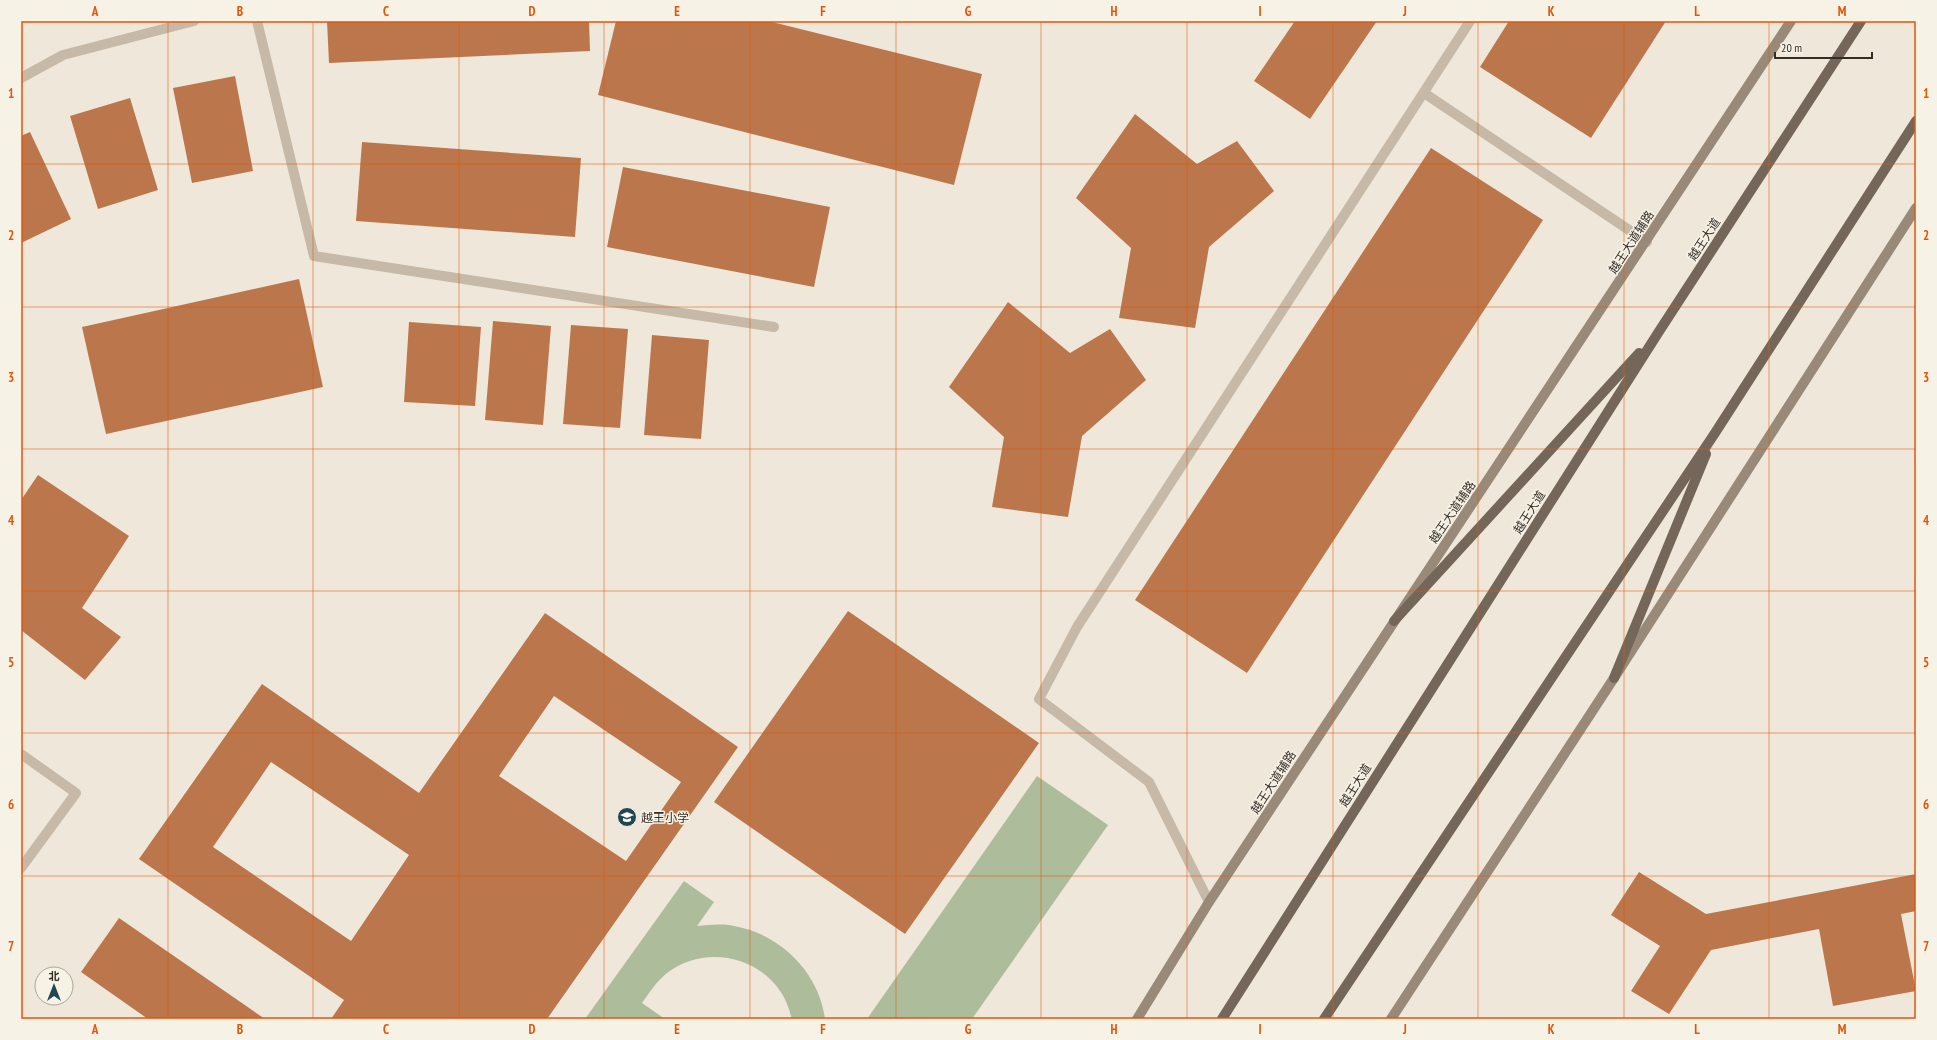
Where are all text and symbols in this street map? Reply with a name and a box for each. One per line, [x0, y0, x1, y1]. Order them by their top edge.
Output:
text: A [91, 3, 99, 20]
text: B [237, 3, 243, 20]
text: C [383, 3, 389, 20]
text: D [529, 3, 536, 20]
text: E [674, 3, 680, 20]
text: F [820, 3, 826, 20]
text: G [965, 3, 972, 20]
text: H [1111, 3, 1118, 20]
text: I [1258, 3, 1262, 20]
text: J [1402, 3, 1407, 20]
text: K [1548, 3, 1555, 20]
text: L [1694, 3, 1700, 20]
text: M [1838, 3, 1847, 20]
scale bar [1775, 34, 1872, 60]
text: 20 m [1781, 40, 1802, 55]
text: 1 [8, 85, 14, 102]
text: 1 [1923, 85, 1929, 102]
street label: 越王大道辅路 [1605, 208, 1657, 276]
street label: 越王大道 [1685, 215, 1723, 263]
text: 2 [8, 227, 14, 244]
text: 2 [1923, 227, 1929, 244]
text: 3 [8, 369, 14, 386]
text: 3 [1923, 369, 1929, 386]
street label: 越王大道辅路 [1426, 478, 1478, 546]
street label: 越王大道 [1510, 488, 1548, 536]
text: 4 [8, 512, 15, 529]
text: 4 [1923, 512, 1930, 529]
text: 5 [8, 654, 14, 671]
text: 5 [1923, 654, 1929, 671]
street label: 越王大道辅路 [1247, 748, 1299, 816]
street label: 越王大道 [1336, 761, 1374, 809]
text: 6 [8, 796, 14, 813]
text: 6 [1923, 796, 1929, 813]
school or university icon: 越王小学 [616, 806, 638, 828]
place label: 越王小学 [641, 810, 689, 825]
text: 7 [8, 938, 14, 955]
text: 7 [1923, 938, 1929, 955]
north arrow [34, 966, 74, 1006]
text: 北 [49, 969, 60, 983]
text: A [91, 1021, 99, 1038]
text: B [237, 1021, 243, 1038]
text: C [383, 1021, 389, 1038]
text: D [529, 1021, 536, 1038]
text: E [674, 1021, 680, 1038]
text: F [820, 1021, 826, 1038]
text: G [965, 1021, 972, 1038]
text: H [1111, 1021, 1118, 1038]
text: I [1258, 1021, 1262, 1038]
text: J [1402, 1021, 1407, 1038]
text: K [1548, 1021, 1555, 1038]
text: L [1694, 1021, 1700, 1038]
text: M [1838, 1021, 1847, 1038]

